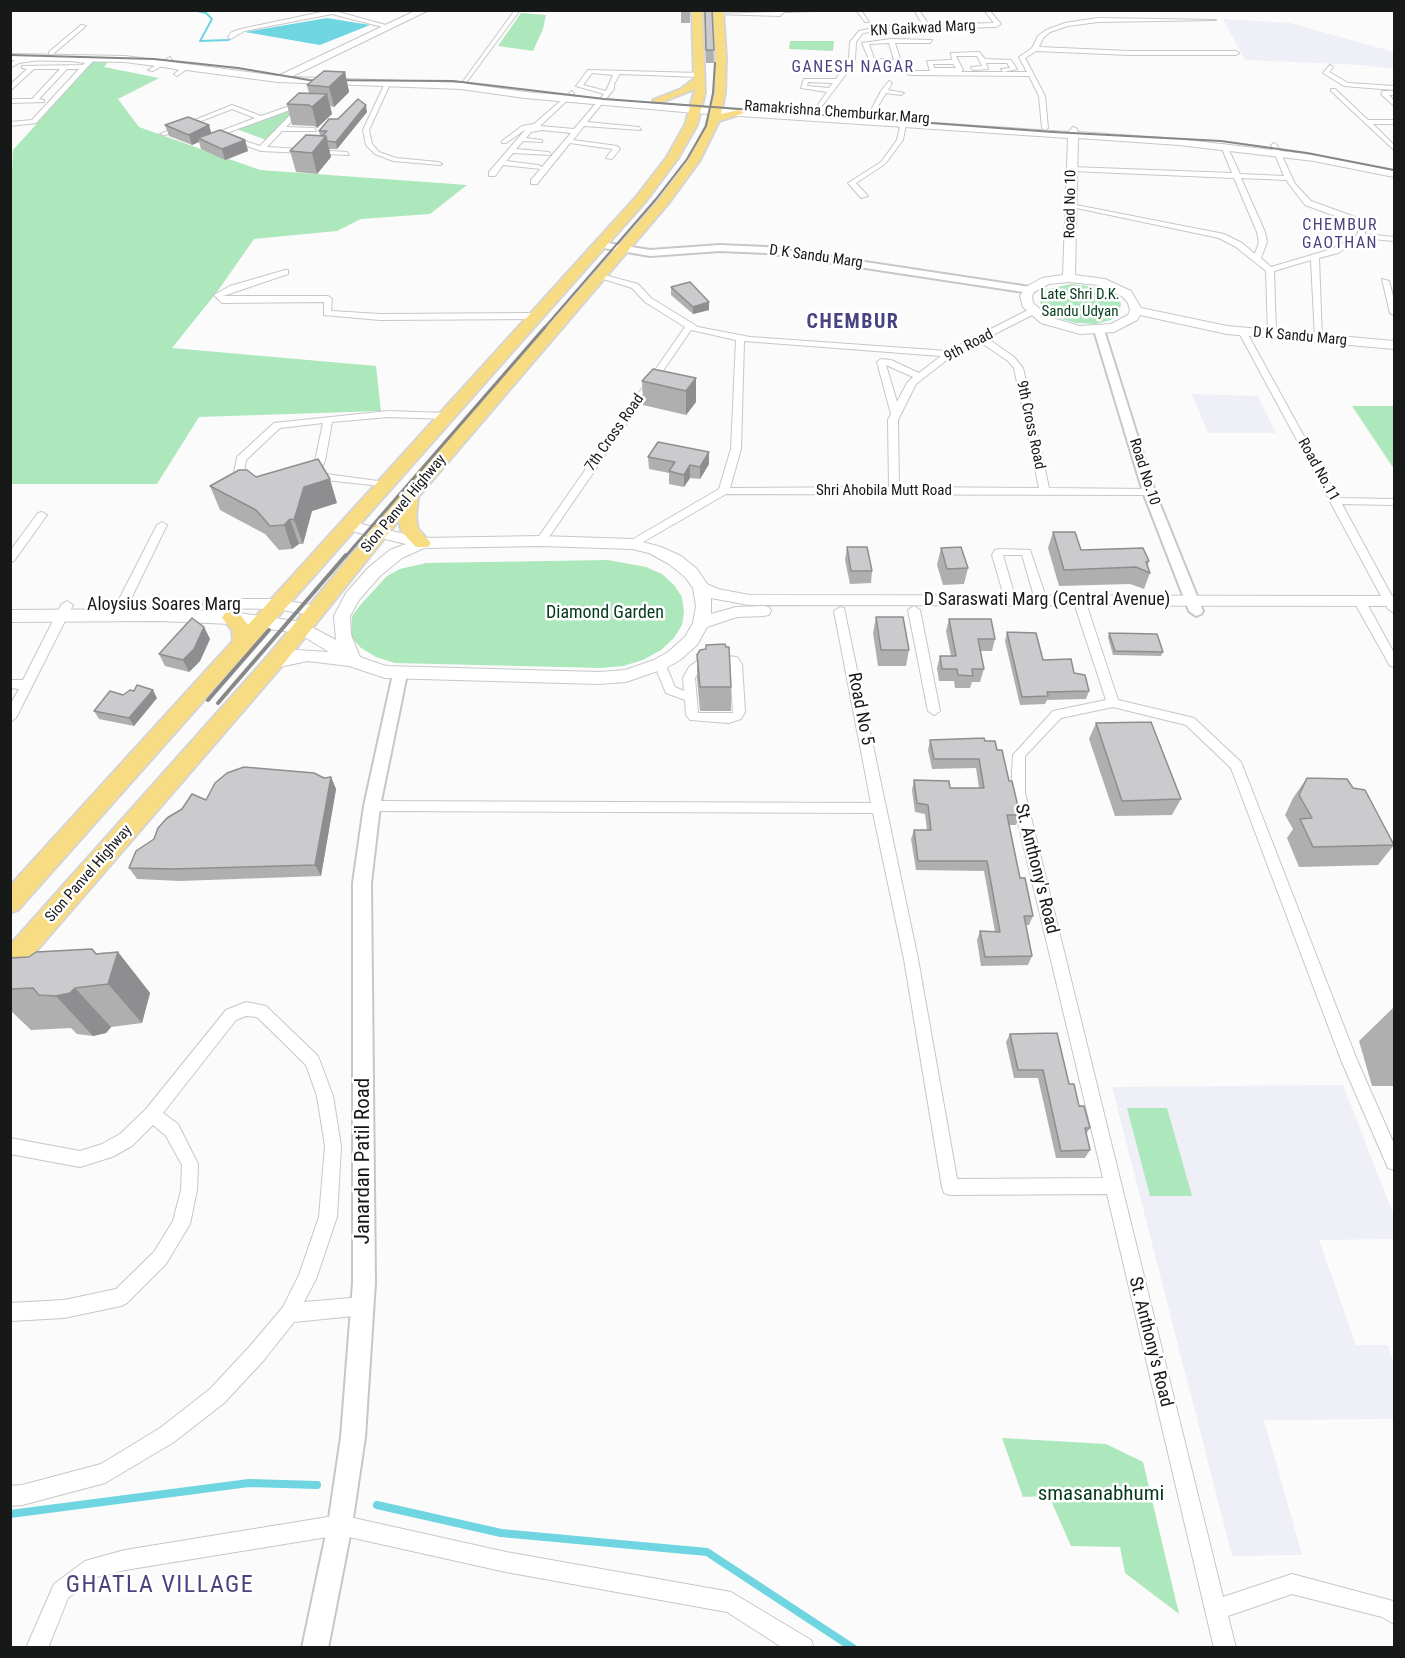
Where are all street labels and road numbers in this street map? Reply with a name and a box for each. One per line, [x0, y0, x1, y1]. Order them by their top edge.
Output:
street label: KN Gaikwad Marg [870, 17, 976, 41]
street label: Ramakrishna Chemburkar Marg [744, 98, 930, 128]
street label: Road No 10 [1061, 170, 1081, 238]
street label: D K Sandu Marg [768, 242, 864, 272]
street label: D K Sandu Marg [1252, 324, 1348, 350]
street label: 9th Road [942, 326, 996, 366]
street label: 9th Cross Road [1012, 379, 1048, 471]
street label: 7th Cross Road [582, 391, 648, 475]
street label: Road No.11 [1293, 435, 1343, 505]
street label: Road No.10 [1125, 436, 1163, 508]
street label: Sion Panvel Highway [358, 451, 450, 557]
street label: Shri Ahobila Mutt Road [816, 482, 952, 500]
street label: D Saraswati Marg (Central Avenue) [924, 589, 1170, 611]
street label: Aloysius Soares Marg [87, 594, 241, 616]
street label: Road No 5 [842, 671, 878, 747]
street label: St. Anthony's Road [1009, 802, 1063, 936]
street label: Sion Panvel Highway [42, 822, 136, 926]
street label: Janardan Patil Road [351, 1078, 377, 1244]
street label: St. Anthony's Road [1123, 1275, 1177, 1409]

